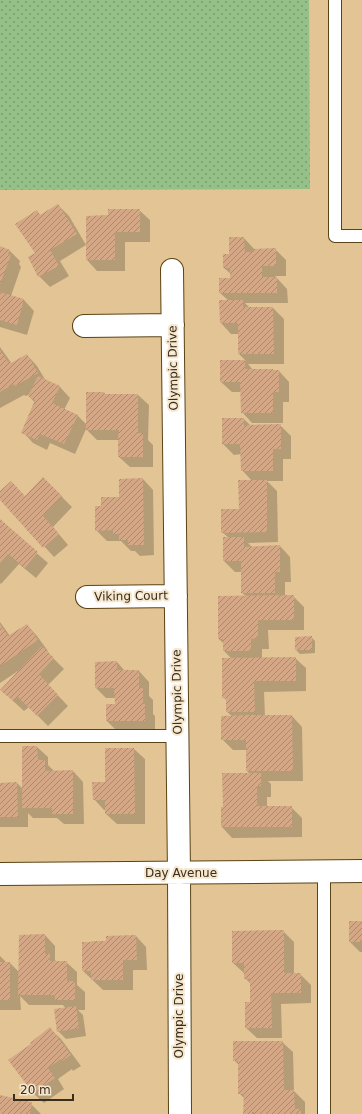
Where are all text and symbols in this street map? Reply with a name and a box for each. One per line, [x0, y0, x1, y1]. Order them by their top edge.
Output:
street label: Olympic Drive [165, 325, 181, 411]
street label: Viking Court [94, 588, 168, 604]
street label: Olympic Drive [169, 649, 185, 735]
street label: Day Avenue [145, 866, 217, 880]
street label: Olympic Drive [172, 974, 186, 1058]
scale bar [14, 1076, 73, 1102]
text: 20 m [20, 1083, 51, 1097]

